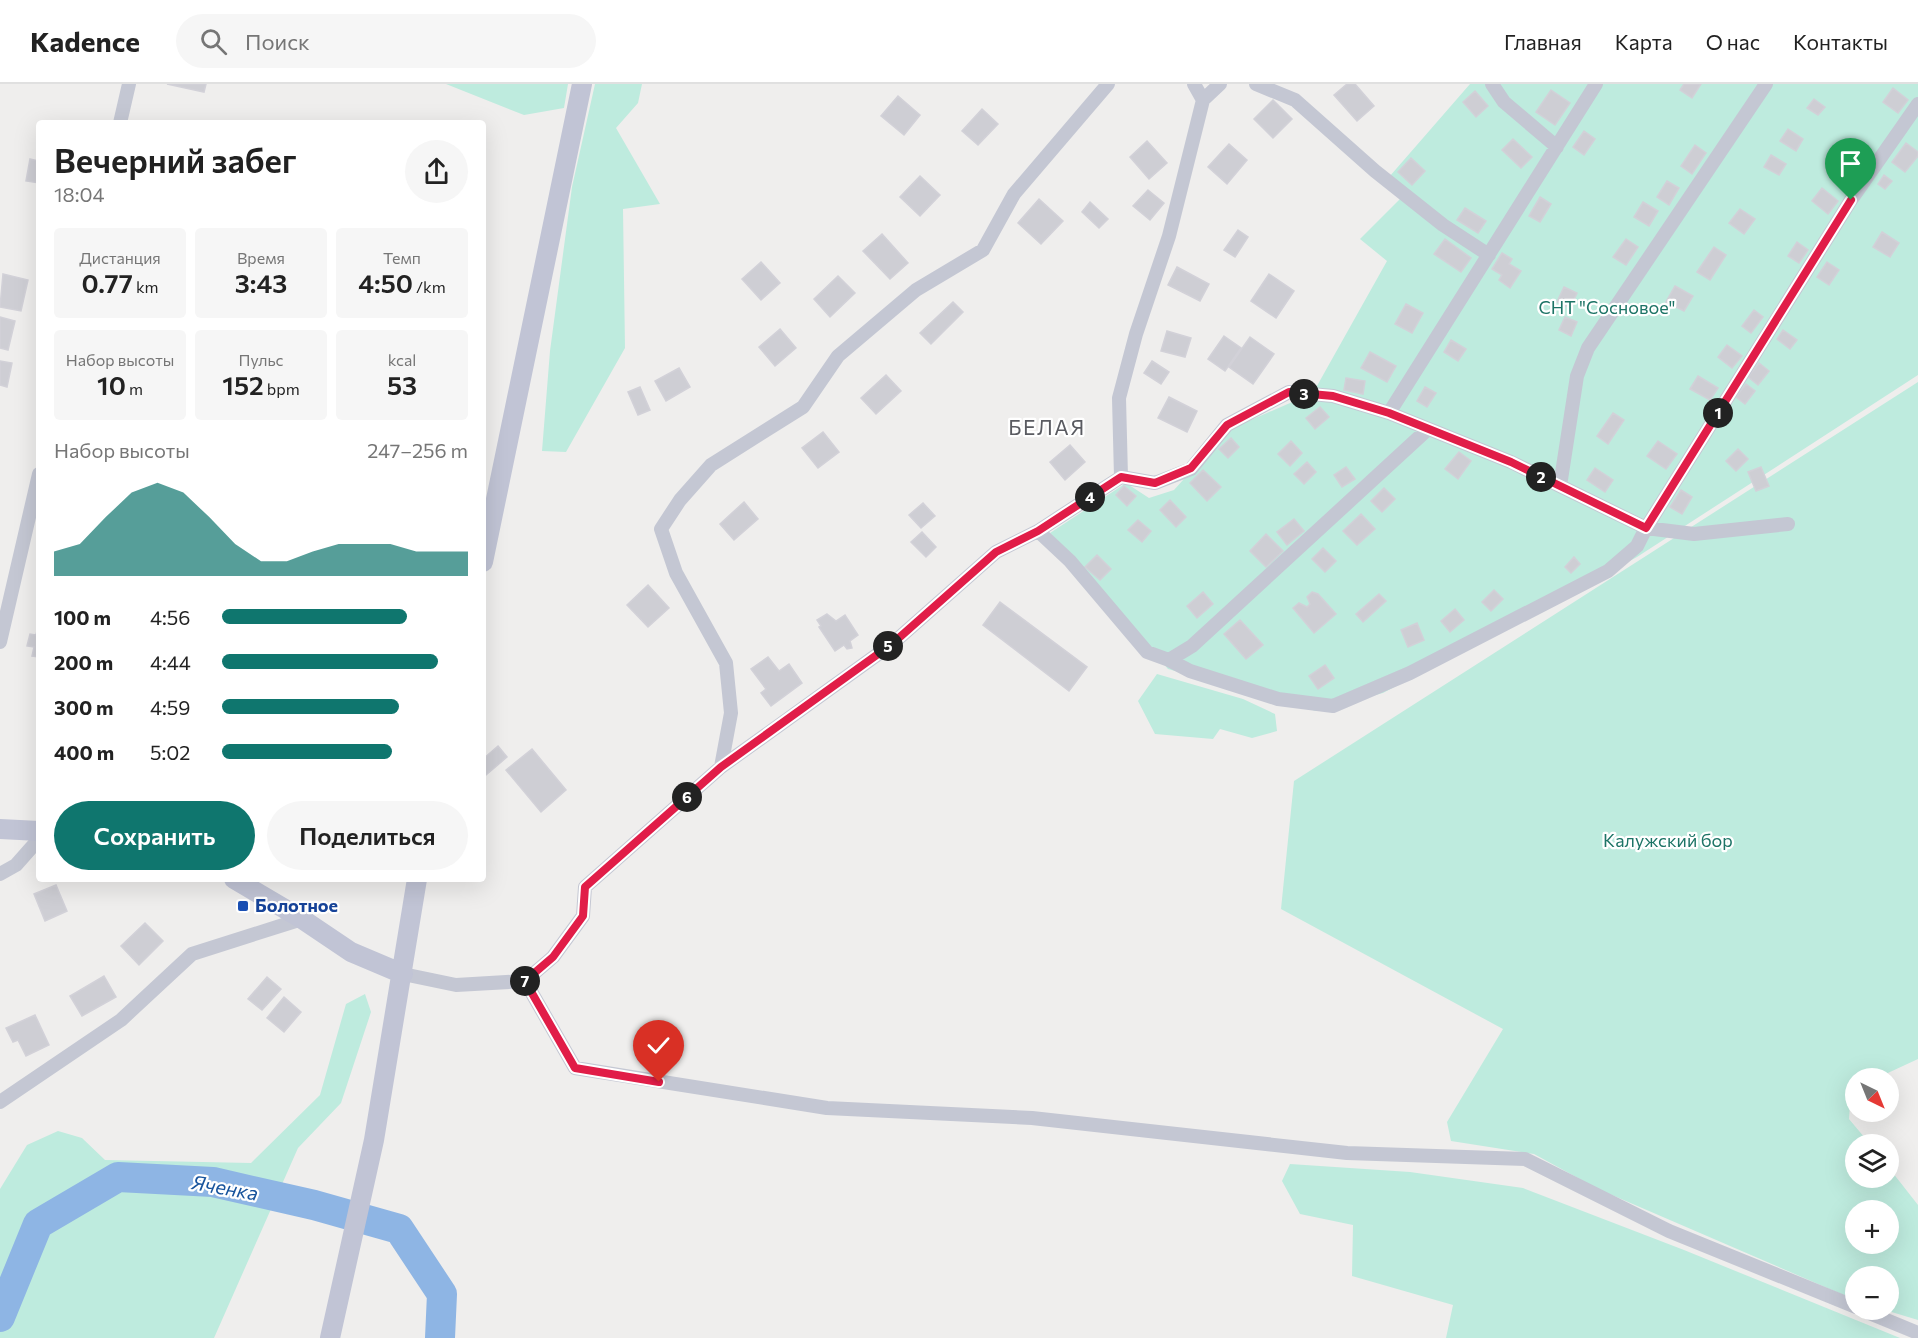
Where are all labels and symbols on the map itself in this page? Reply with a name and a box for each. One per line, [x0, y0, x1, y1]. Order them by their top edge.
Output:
pin [1825, 138, 1876, 200]
park label: СНТ "Сосновое" [1539, 296, 1675, 318]
pin: 3 [1289, 379, 1319, 409]
pin: 1 [1703, 398, 1733, 428]
district label: БЕЛАЯ [1008, 414, 1086, 439]
pin: 2 [1526, 462, 1556, 492]
pin: 4 [1075, 482, 1105, 512]
pin: 5 [873, 631, 903, 661]
pin: 6 [672, 782, 702, 812]
park label: Калужский бор [1603, 829, 1733, 851]
place label: Болотное [255, 894, 338, 916]
marker: Болотное [236, 899, 250, 913]
pin: 7 [510, 966, 540, 996]
pin [633, 1020, 684, 1082]
north arrow [1845, 1068, 1899, 1122]
water label: Яченка [189, 1169, 260, 1205]

